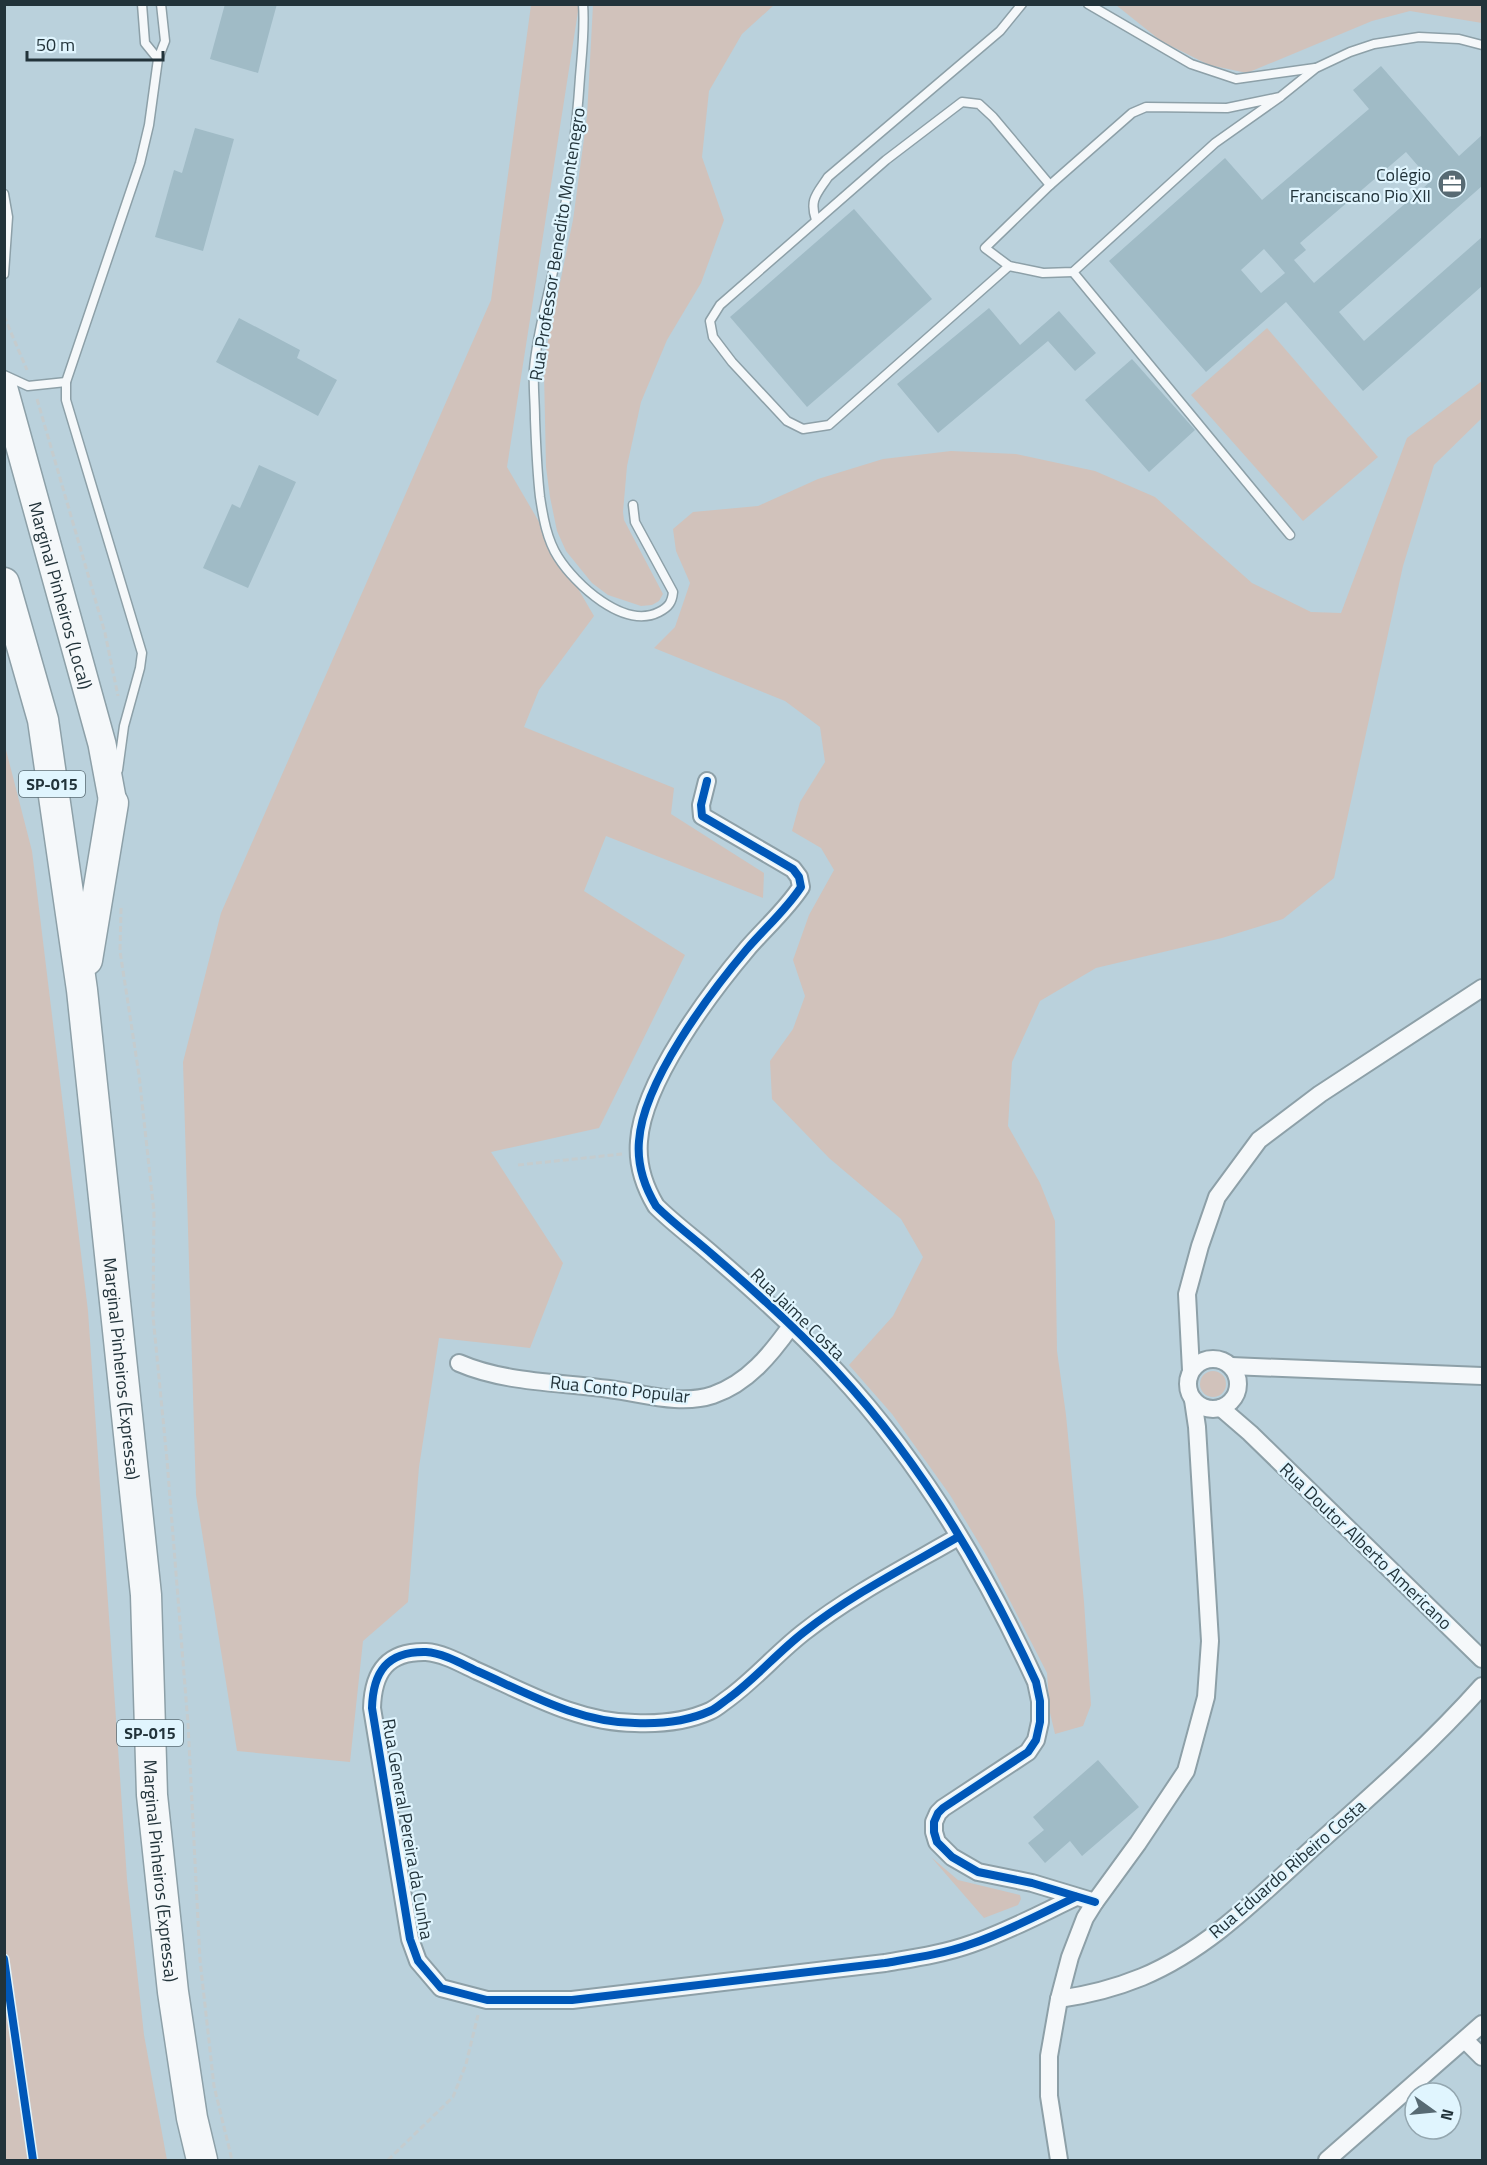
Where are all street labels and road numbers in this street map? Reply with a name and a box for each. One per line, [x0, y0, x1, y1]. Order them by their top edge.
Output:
street label: Rua Professor Benedito Montenegro [522, 105, 592, 383]
street label: Marginal Pinheiros (Local) [22, 498, 100, 692]
road number: SP-015 [19, 771, 85, 797]
street label: Marginal Pinheiros (Expressa) [97, 1256, 147, 1481]
street label: Rua Jaime Costa [745, 1262, 851, 1366]
street label: Rua Conto Popular [549, 1368, 691, 1410]
street label: Rua Doutor Alberto Americano [1274, 1456, 1458, 1636]
street label: Rua General Pereira da Cunha [375, 1716, 441, 1942]
road number: SP-015 [117, 1720, 183, 1746]
street label: Marginal Pinheiros (Expressa) [137, 1759, 185, 1983]
street label: Rua Eduardo Ribeiro Costa [1203, 1793, 1371, 1945]

